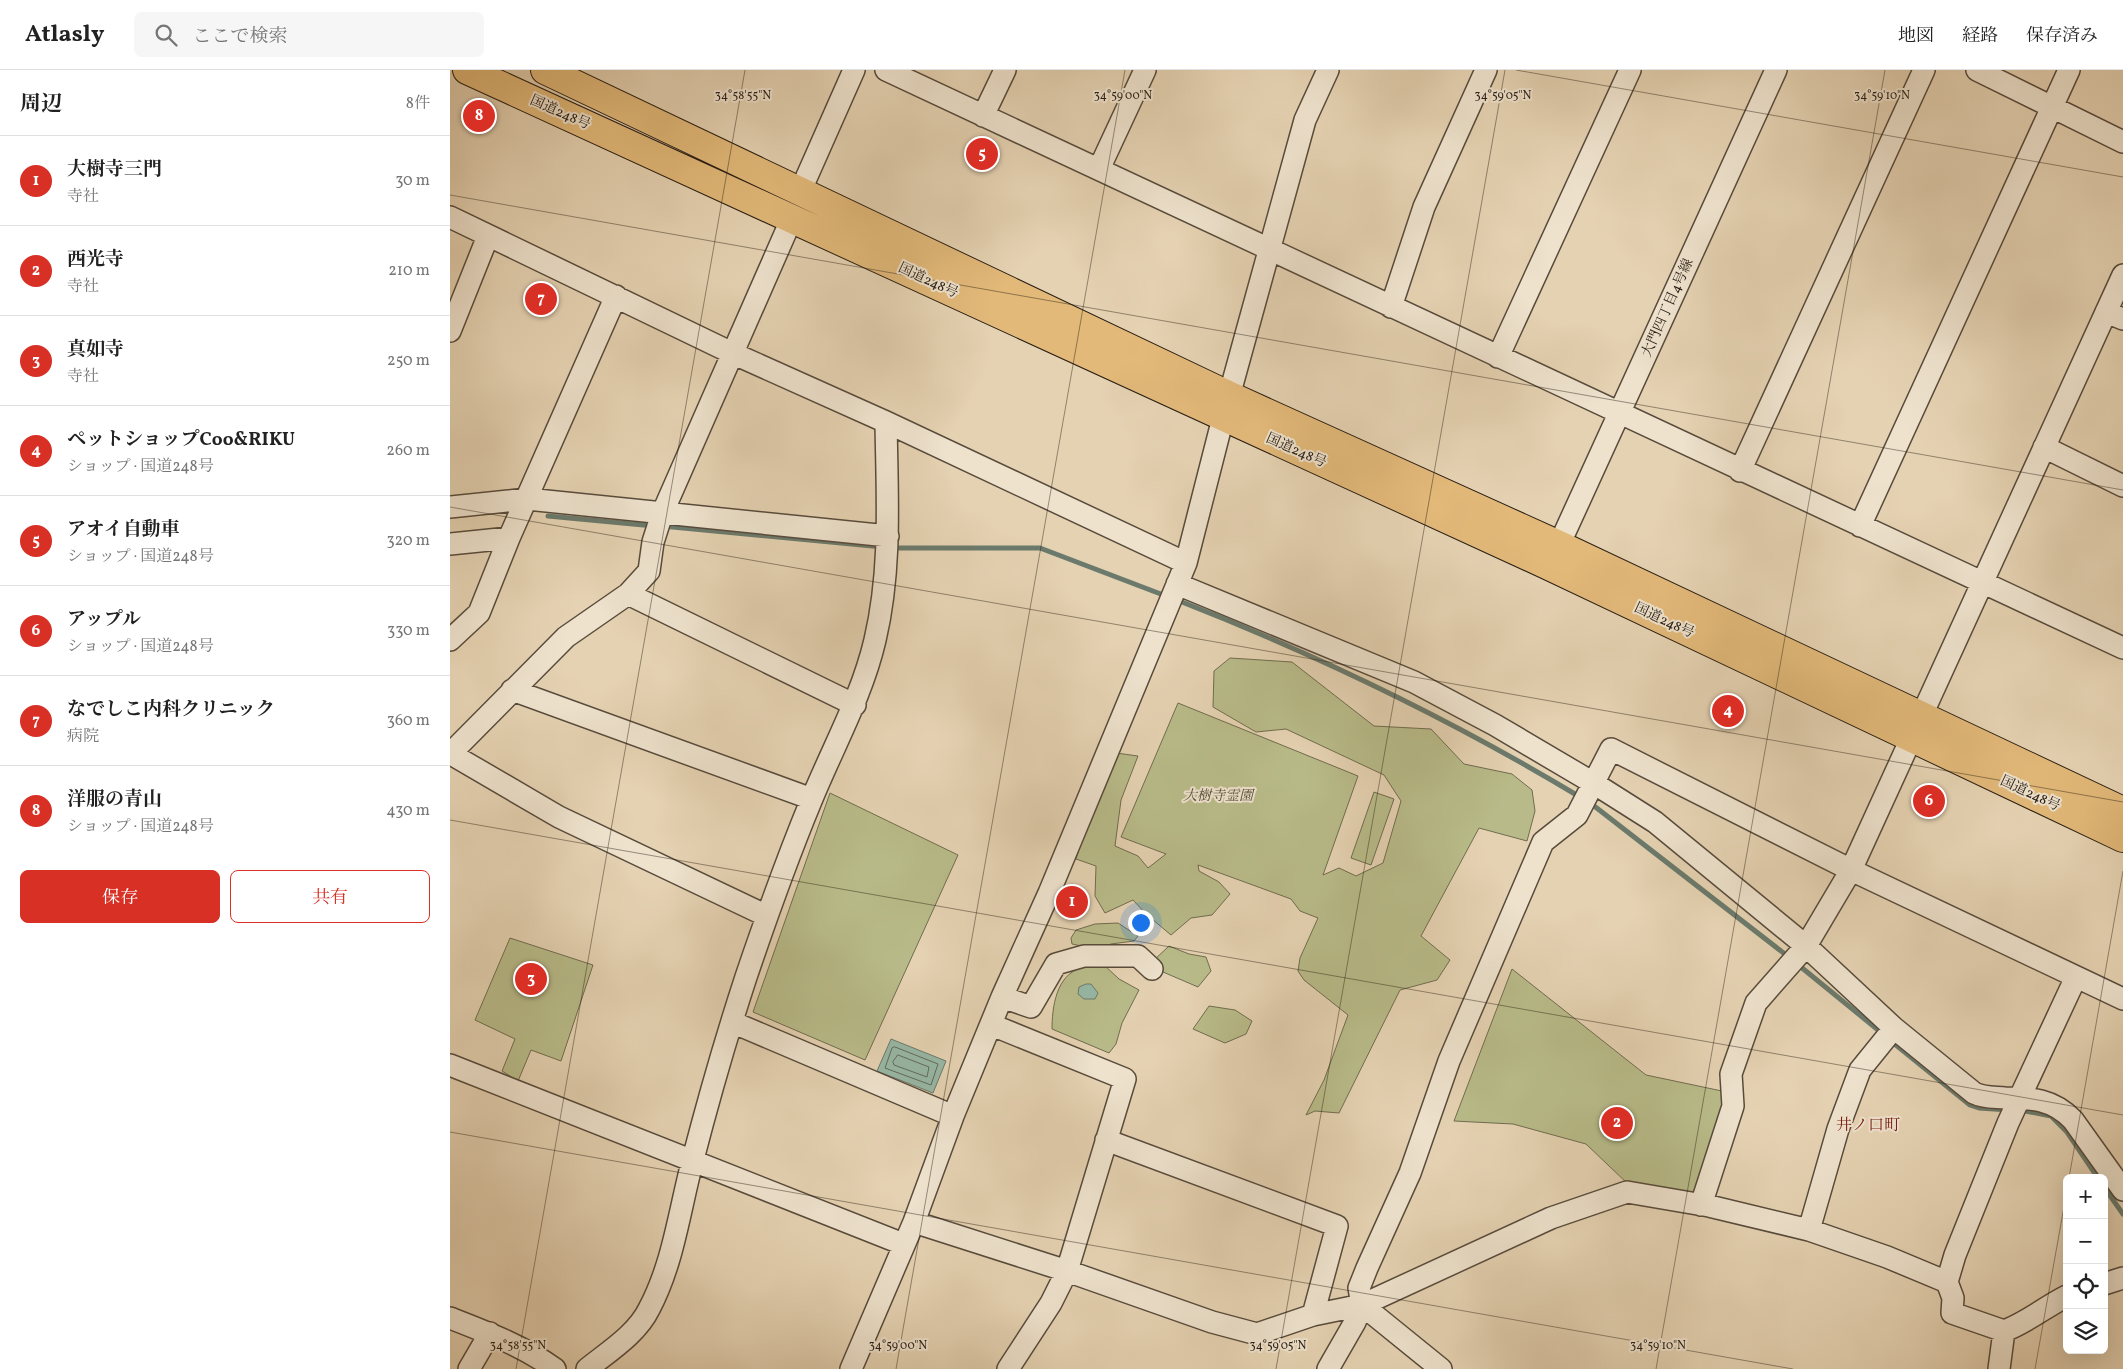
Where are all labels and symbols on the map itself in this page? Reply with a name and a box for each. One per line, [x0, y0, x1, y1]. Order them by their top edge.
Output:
text: 34°58'55"N [715, 88, 771, 104]
text: 34°59'00"N [1094, 88, 1152, 104]
text: 34°59'05"N [1475, 88, 1532, 104]
text: 34°59'10"N [1854, 88, 1910, 104]
street label: 国道248号 [527, 91, 593, 135]
pin: 8 [463, 97, 495, 135]
pin: 5 [966, 135, 998, 173]
street label: 大門四丁目4号線 [1638, 256, 1698, 360]
street label: 国道248号 [895, 259, 961, 303]
pin: 7 [525, 280, 557, 318]
street label: 国道248号 [1263, 429, 1329, 473]
street label: 国道248号 [1631, 599, 1697, 643]
pin: 4 [1712, 692, 1744, 730]
street label: 国道248号 [1997, 772, 2063, 816]
pin: 6 [1913, 782, 1945, 820]
park label: 大樹寺霊園 [1183, 787, 1255, 806]
pin: 1 [1056, 883, 1088, 921]
your location [1128, 910, 1154, 936]
pin: 3 [515, 960, 547, 998]
pin: 2 [1601, 1104, 1633, 1142]
district label: 井ノ口町 [1836, 1115, 1900, 1137]
text: 34°58'55"N [490, 1338, 546, 1354]
text: 34°59'00"N [869, 1338, 927, 1354]
text: 34°59'05"N [1250, 1338, 1307, 1354]
text: 34°59'10"N [1630, 1338, 1686, 1354]

